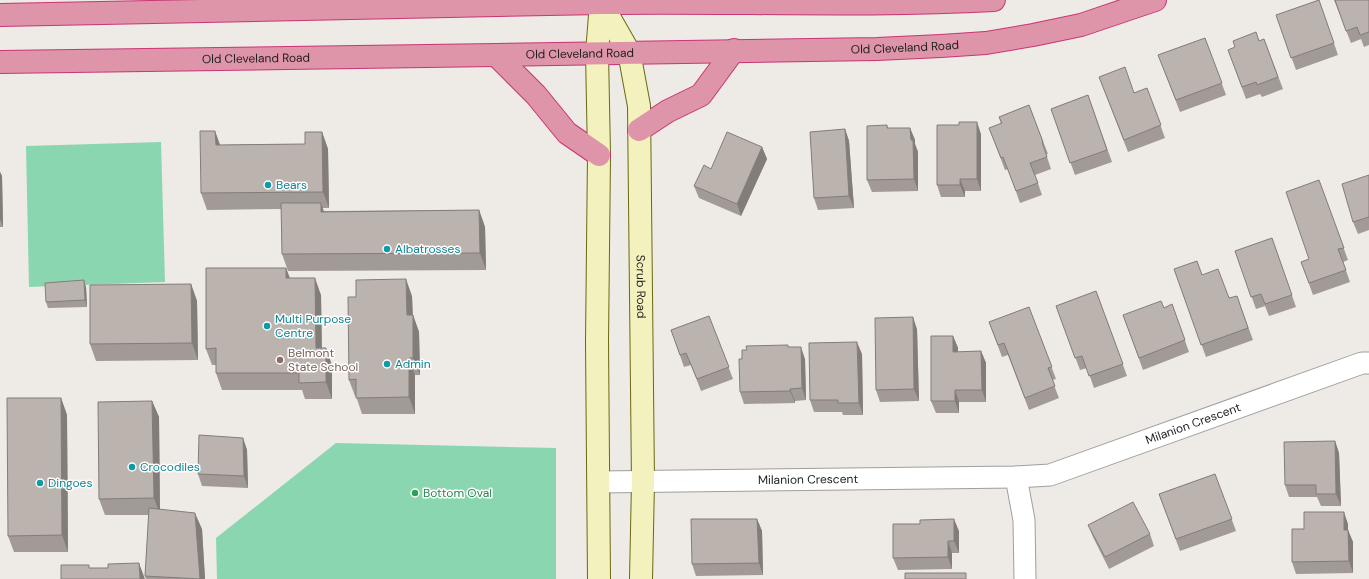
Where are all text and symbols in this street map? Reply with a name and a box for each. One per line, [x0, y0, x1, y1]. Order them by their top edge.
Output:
street label: Old Cleveland Road [851, 37, 959, 57]
street label: Old Cleveland Road [526, 45, 634, 63]
street label: Old Cleveland Road [202, 50, 310, 67]
place label: Bears [276, 177, 307, 193]
marker: Bears [263, 180, 273, 190]
place label: Albatrosses [395, 241, 460, 257]
marker: Albatrosses [382, 244, 392, 254]
street label: Scrub Road [633, 255, 649, 319]
place label: Multi Purpose Centre [275, 311, 351, 341]
marker: Multi Purpose Centre [262, 321, 272, 331]
place label: Belmont State School [288, 345, 358, 375]
marker: Belmont State School [275, 355, 285, 365]
place label: Admin [395, 356, 431, 372]
marker: Admin [382, 359, 392, 369]
street label: Milanion Crescent [1143, 399, 1243, 448]
place label: Crocodiles [140, 459, 200, 475]
marker: Crocodiles [127, 462, 137, 472]
street label: Milanion Crescent [758, 471, 858, 488]
place label: Dingoes [48, 475, 92, 491]
marker: Dingoes [35, 478, 45, 488]
place label: Bottom Oval [423, 485, 492, 501]
marker: Bottom Oval [410, 488, 420, 498]

